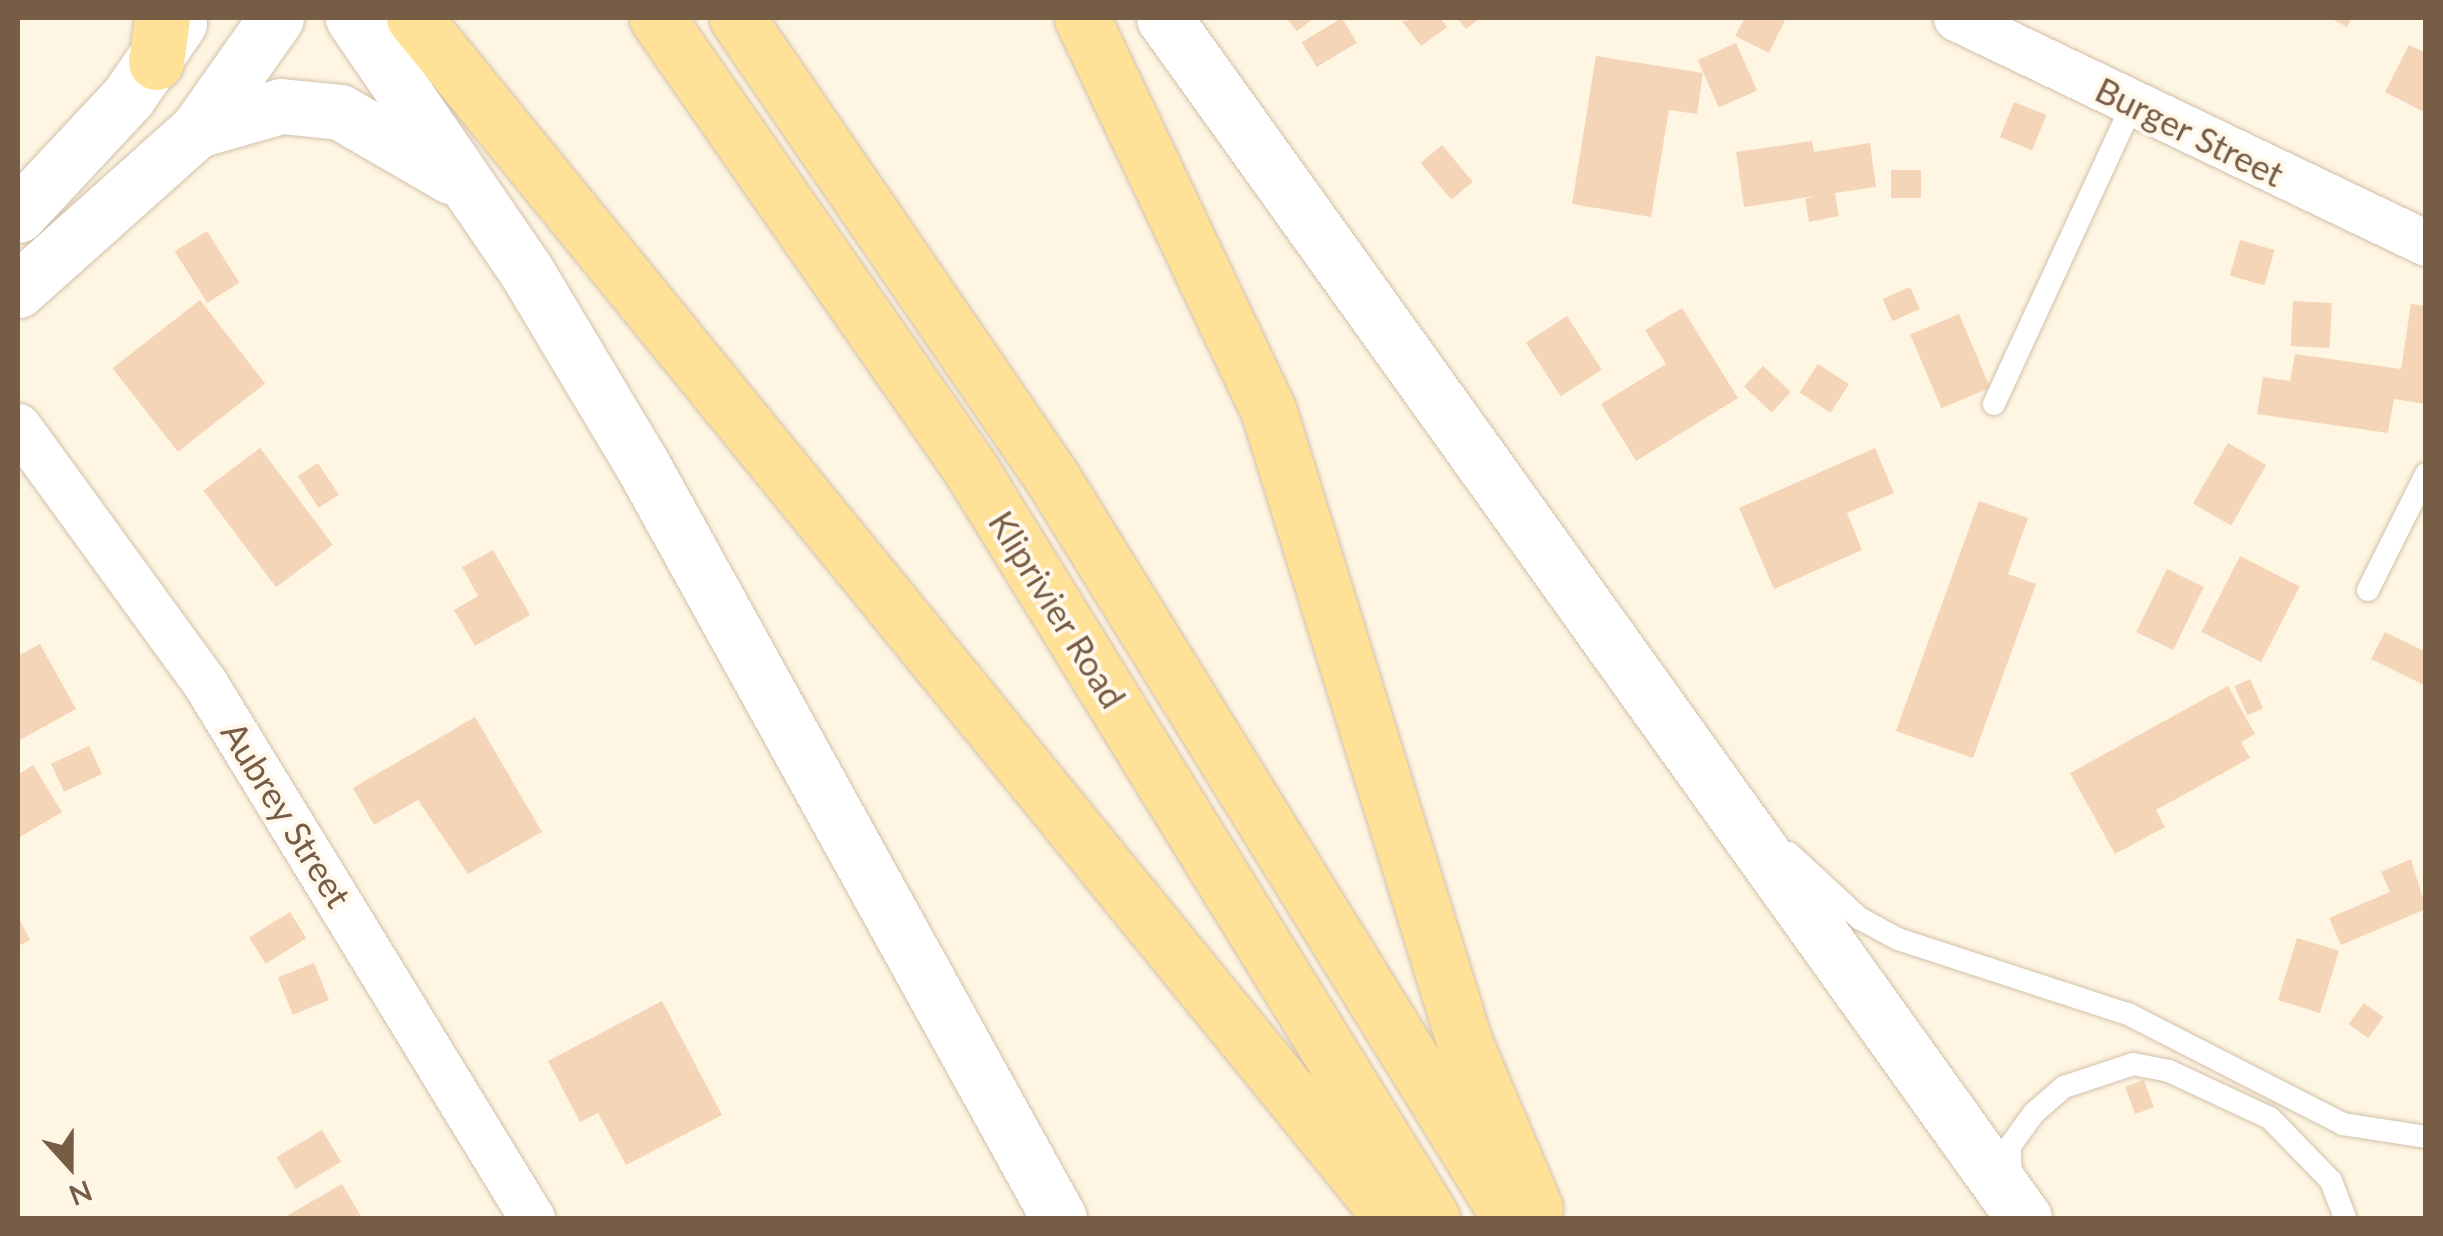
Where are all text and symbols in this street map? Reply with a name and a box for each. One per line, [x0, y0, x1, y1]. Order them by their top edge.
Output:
street label: Burger Street [2089, 67, 2291, 195]
street label: Kliprivier Road [981, 503, 1135, 715]
street label: Aubrey Street [213, 713, 361, 915]
north arrow [20, 1116, 120, 1216]
text: N [65, 1174, 97, 1214]

